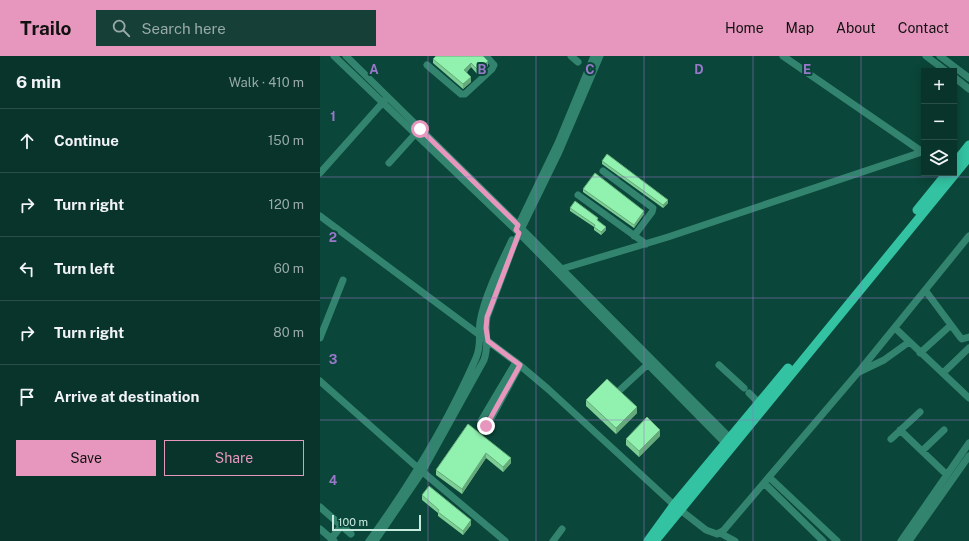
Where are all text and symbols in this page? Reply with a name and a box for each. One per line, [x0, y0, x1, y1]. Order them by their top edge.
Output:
search box [96, 10, 376, 46]
text: Trailo [20, 17, 72, 39]
icon: search [110, 17, 132, 39]
text: Search here [142, 20, 226, 37]
text: Home [725, 20, 764, 36]
text: Map [786, 20, 814, 36]
text: About [836, 20, 876, 36]
text: Contact [898, 20, 949, 36]
text: A [369, 62, 379, 77]
text: B [478, 62, 487, 77]
text: C [585, 62, 595, 77]
text: D [694, 62, 704, 77]
text: E [803, 62, 811, 77]
map controls [921, 68, 957, 176]
button: + [921, 68, 957, 104]
text: 6 min [16, 72, 61, 92]
text: Walk · 410 m [229, 75, 304, 90]
button: − [921, 104, 957, 140]
text: 1 [330, 109, 336, 124]
route start [411, 120, 429, 138]
icon: ahead [16, 130, 38, 152]
text: Continue [54, 132, 119, 149]
text: 150 m [268, 133, 304, 148]
button: layers [921, 140, 957, 176]
icon: right [16, 194, 38, 216]
text: Turn right [54, 196, 124, 213]
text: 120 m [269, 197, 304, 212]
text: 2 [329, 230, 337, 245]
icon: left [16, 258, 38, 280]
text: Turn left [54, 260, 115, 277]
text: 60 m [274, 261, 304, 276]
icon: right [16, 322, 38, 344]
text: Turn right [54, 324, 124, 341]
text: 80 m [273, 325, 304, 340]
text: 3 [329, 352, 338, 367]
icon: arrive [16, 386, 38, 408]
text: Arrive at destination [54, 388, 199, 405]
route end [477, 417, 495, 435]
button: Save [16, 440, 156, 476]
button: Share [164, 440, 304, 476]
text: 4 [329, 473, 338, 488]
scale bar [332, 513, 421, 532]
text: 100 m [338, 516, 368, 528]

